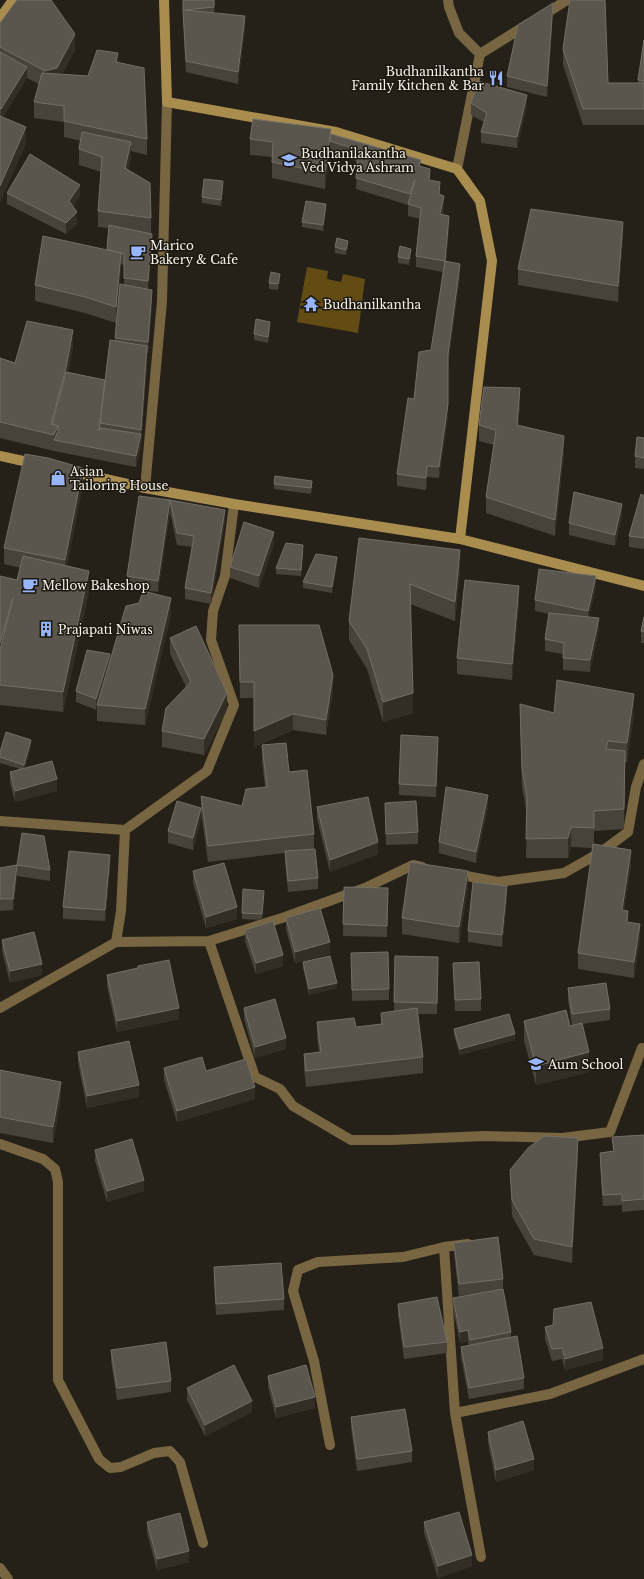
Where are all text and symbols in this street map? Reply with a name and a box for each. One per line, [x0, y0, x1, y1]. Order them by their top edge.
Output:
place label: Budhanilkantha Family Kitchen & Bar [351, 64, 484, 93]
restaurant icon: Budhanilkantha Family Kitchen & Bar [487, 69, 505, 87]
place label: Budhanilakantha Ved Vidya Ashram [300, 146, 414, 175]
school or university icon: Budhanilakantha Ved Vidya Ashram [280, 151, 298, 169]
place label: Marico Bakery & Cafe [150, 238, 238, 267]
cafe icon: Marico Bakery & Cafe [129, 243, 147, 261]
temple icon: Budhanilkantha [302, 295, 320, 313]
place label: Budhanilkantha [323, 297, 422, 312]
place label: Asian Tailoring House [69, 464, 169, 493]
shop icon: Asian Tailoring House [49, 469, 67, 487]
cafe icon: Mellow Bakeshop [21, 576, 39, 594]
place label: Mellow Bakeshop [42, 578, 150, 593]
building icon: Prajapati Niwas [37, 620, 55, 638]
place label: Prajapati Niwas [58, 622, 153, 637]
school or university icon: Aum School [527, 1055, 545, 1073]
place label: Aum School [547, 1057, 624, 1072]

